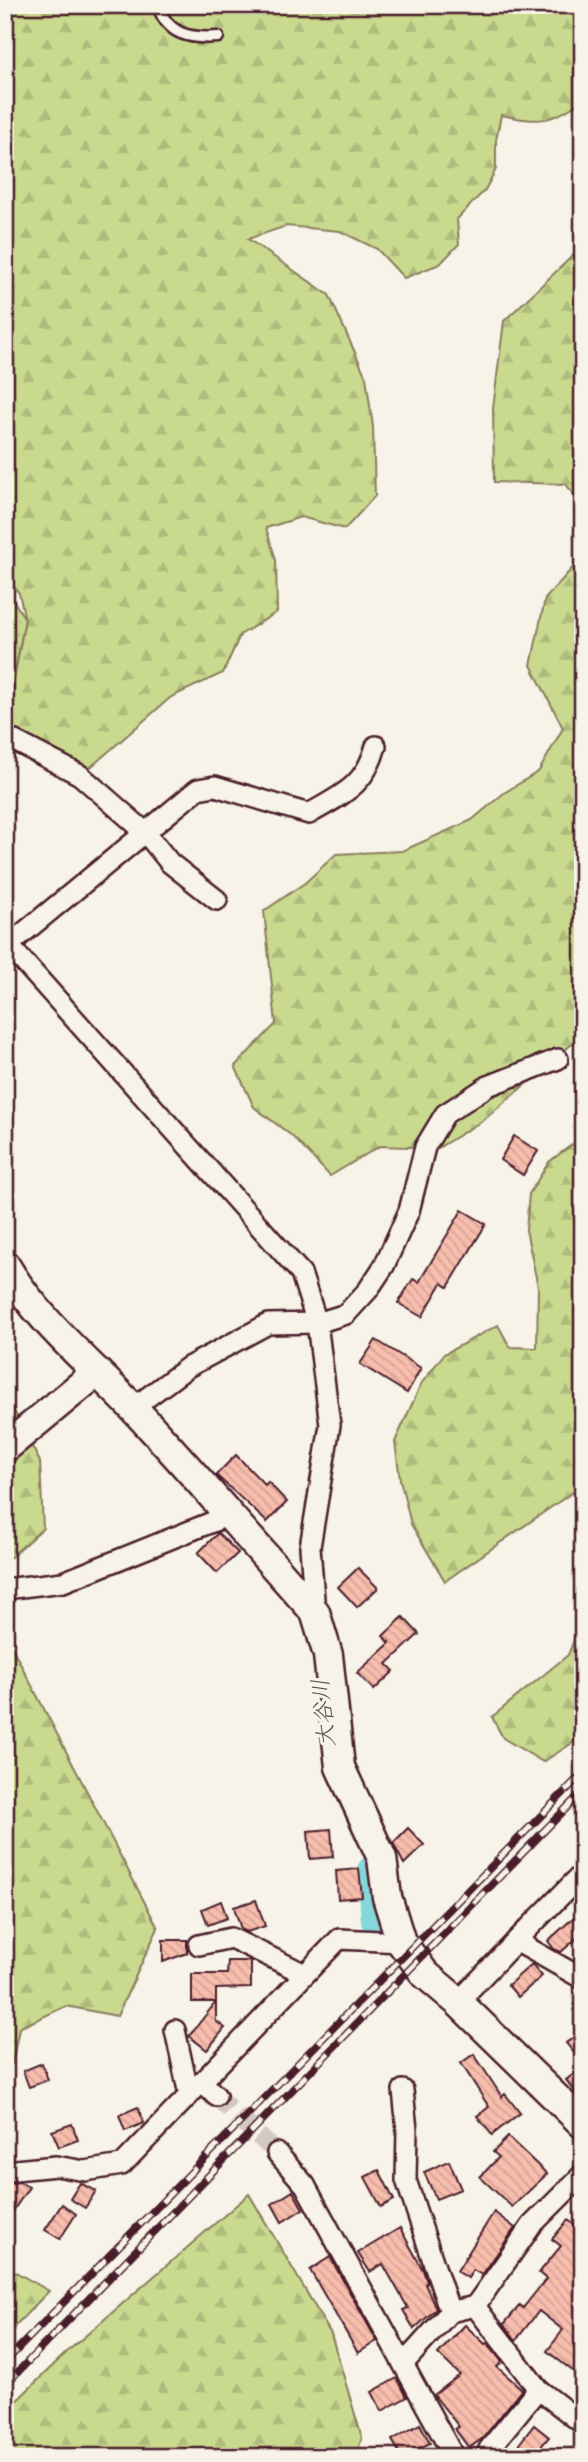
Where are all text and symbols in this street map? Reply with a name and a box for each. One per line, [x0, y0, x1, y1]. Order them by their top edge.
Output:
water label: 大谷川 [309, 1677, 344, 1748]

